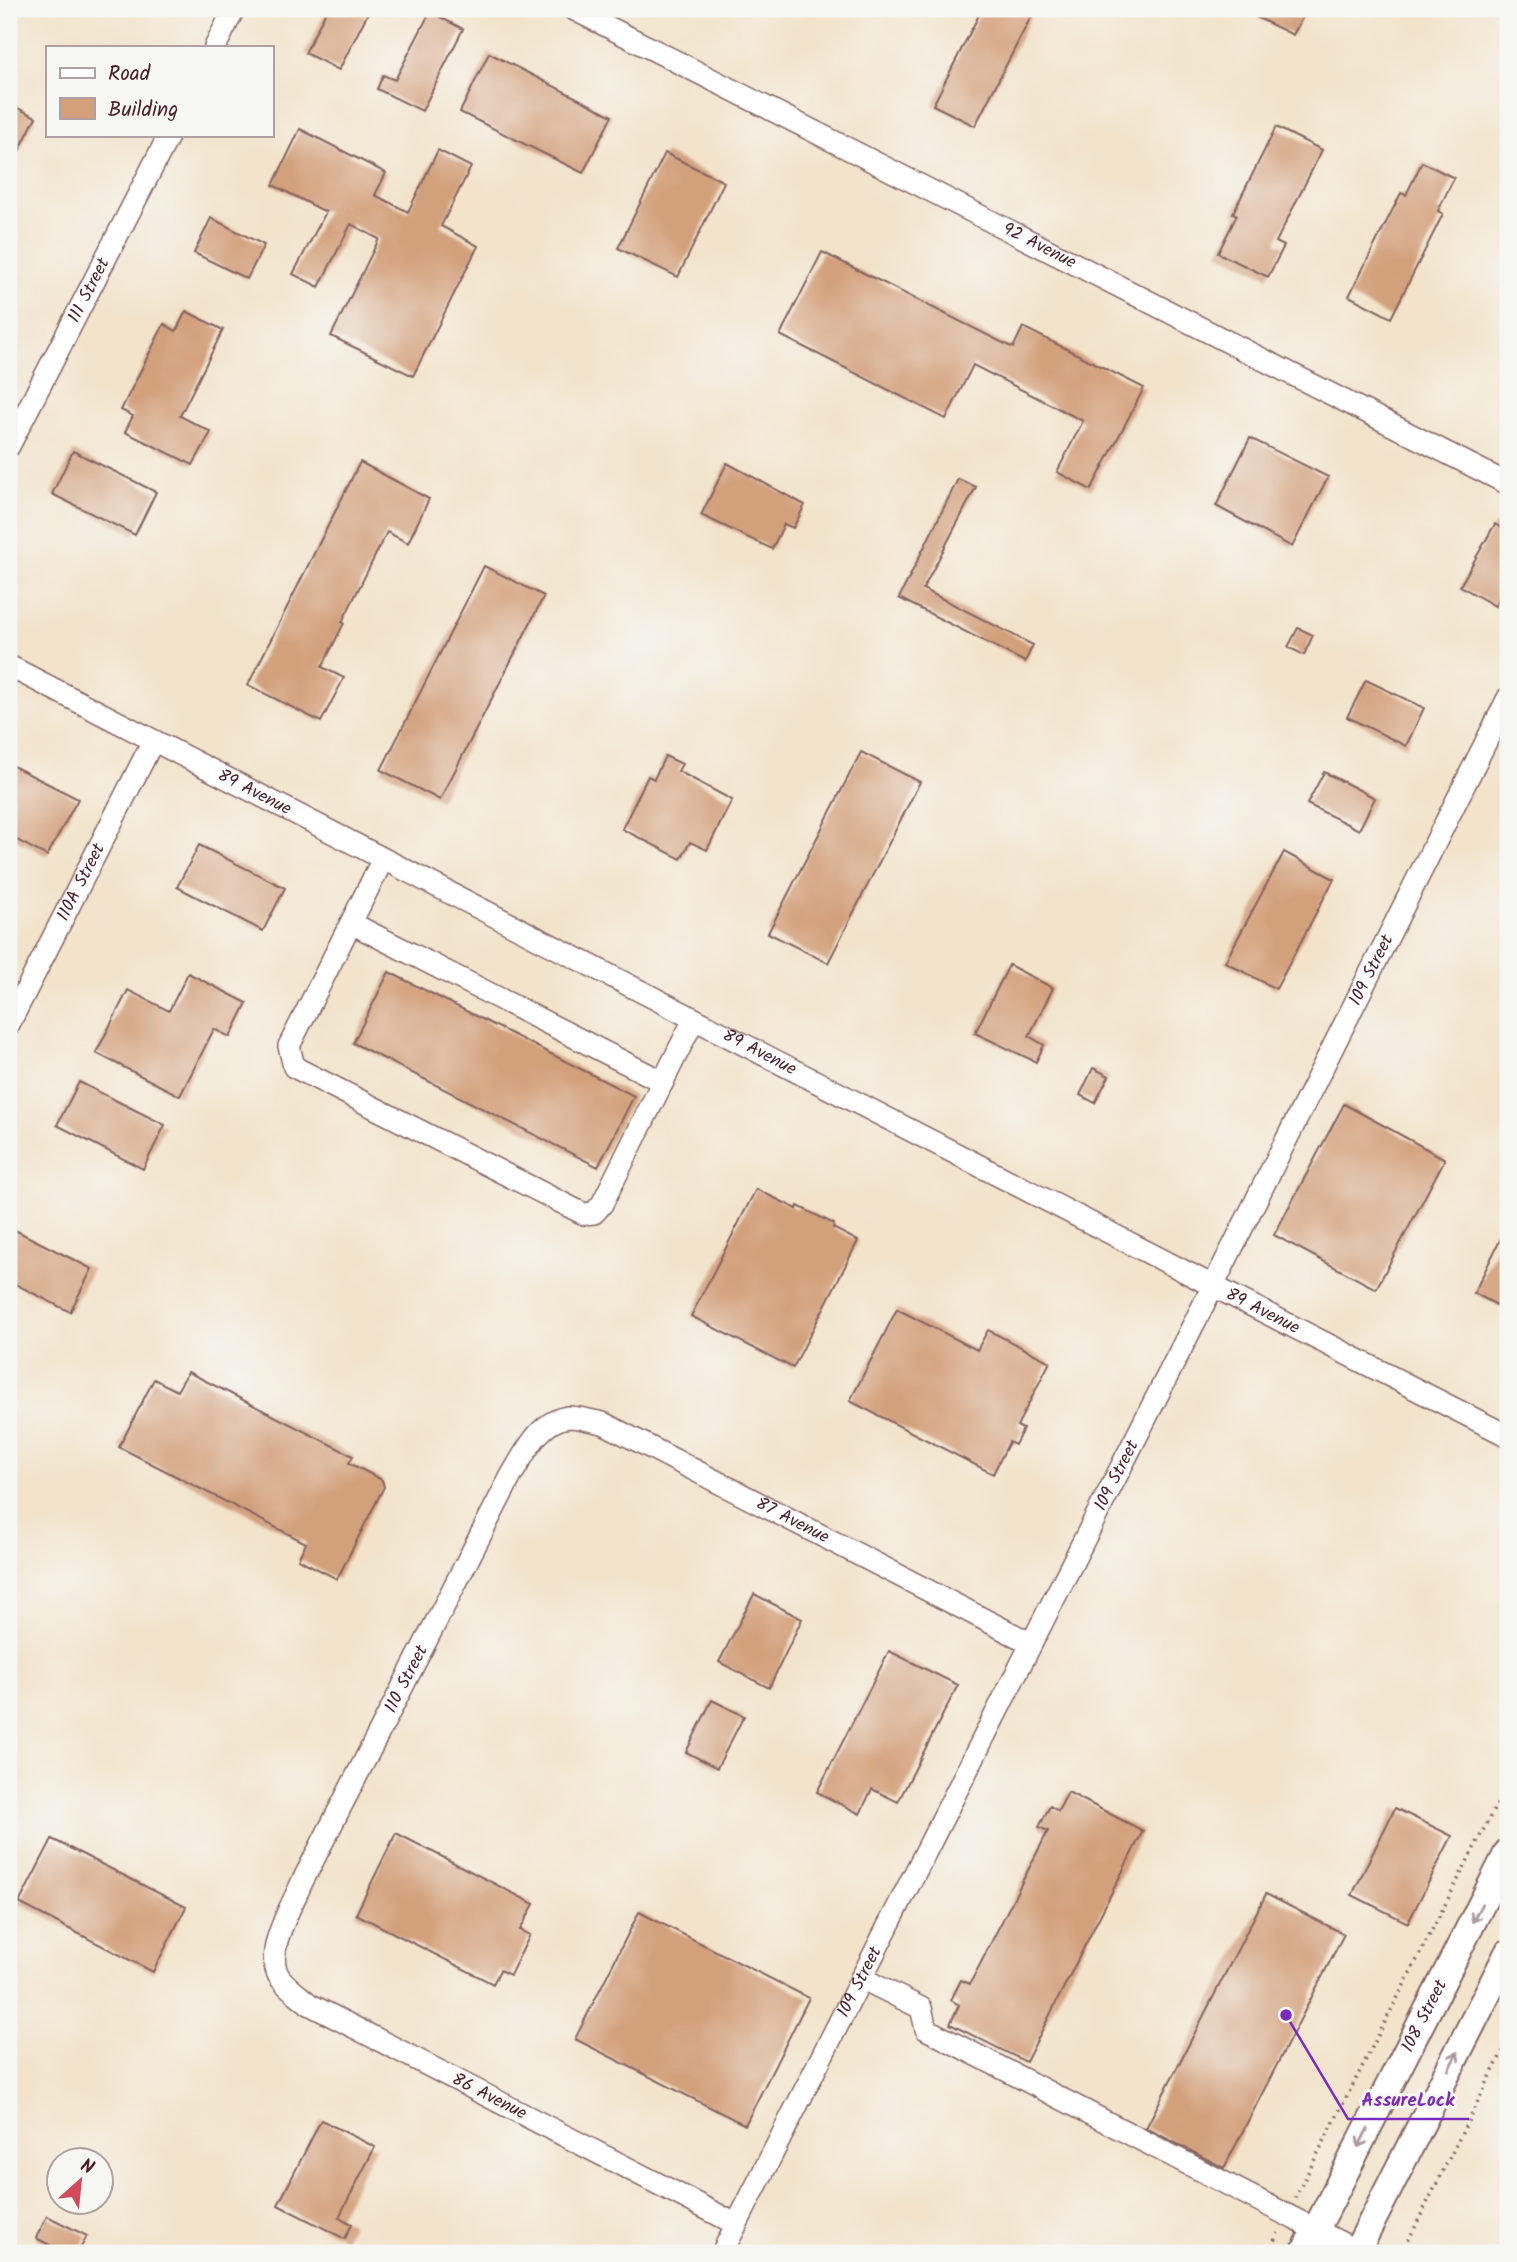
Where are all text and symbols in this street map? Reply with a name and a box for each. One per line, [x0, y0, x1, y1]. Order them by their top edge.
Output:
legend [46, 46, 273, 136]
text: Road [108, 58, 151, 91]
text: Building [108, 94, 178, 127]
street label: 92 Avenue [997, 215, 1081, 277]
street label: 111 Street [60, 252, 118, 328]
street label: 89 Avenue [212, 761, 297, 824]
street label: 110A Street [49, 837, 114, 926]
street label: 109 Street [1341, 928, 1402, 1011]
street label: 89 Avenue [717, 1021, 802, 1084]
street label: 89 Avenue [1220, 1280, 1305, 1342]
street label: 109 Street [1087, 1434, 1147, 1516]
street label: 87 Avenue [750, 1489, 834, 1552]
street label: 110 Street [377, 1639, 437, 1718]
one-way arrow [1470, 1902, 1484, 1923]
street label: 109 Street [829, 1940, 890, 2023]
street label: 108 Street [1394, 1973, 1456, 2057]
one-way arrow [1447, 2051, 1461, 2072]
street label: 86 Avenue [446, 2066, 532, 2128]
callout: AssureLock [1348, 2079, 1469, 2119]
text: AssureLock [1362, 2086, 1455, 2116]
one-way arrow [1355, 2127, 1369, 2148]
north arrow [46, 2146, 116, 2216]
text: N [75, 2152, 99, 2184]

